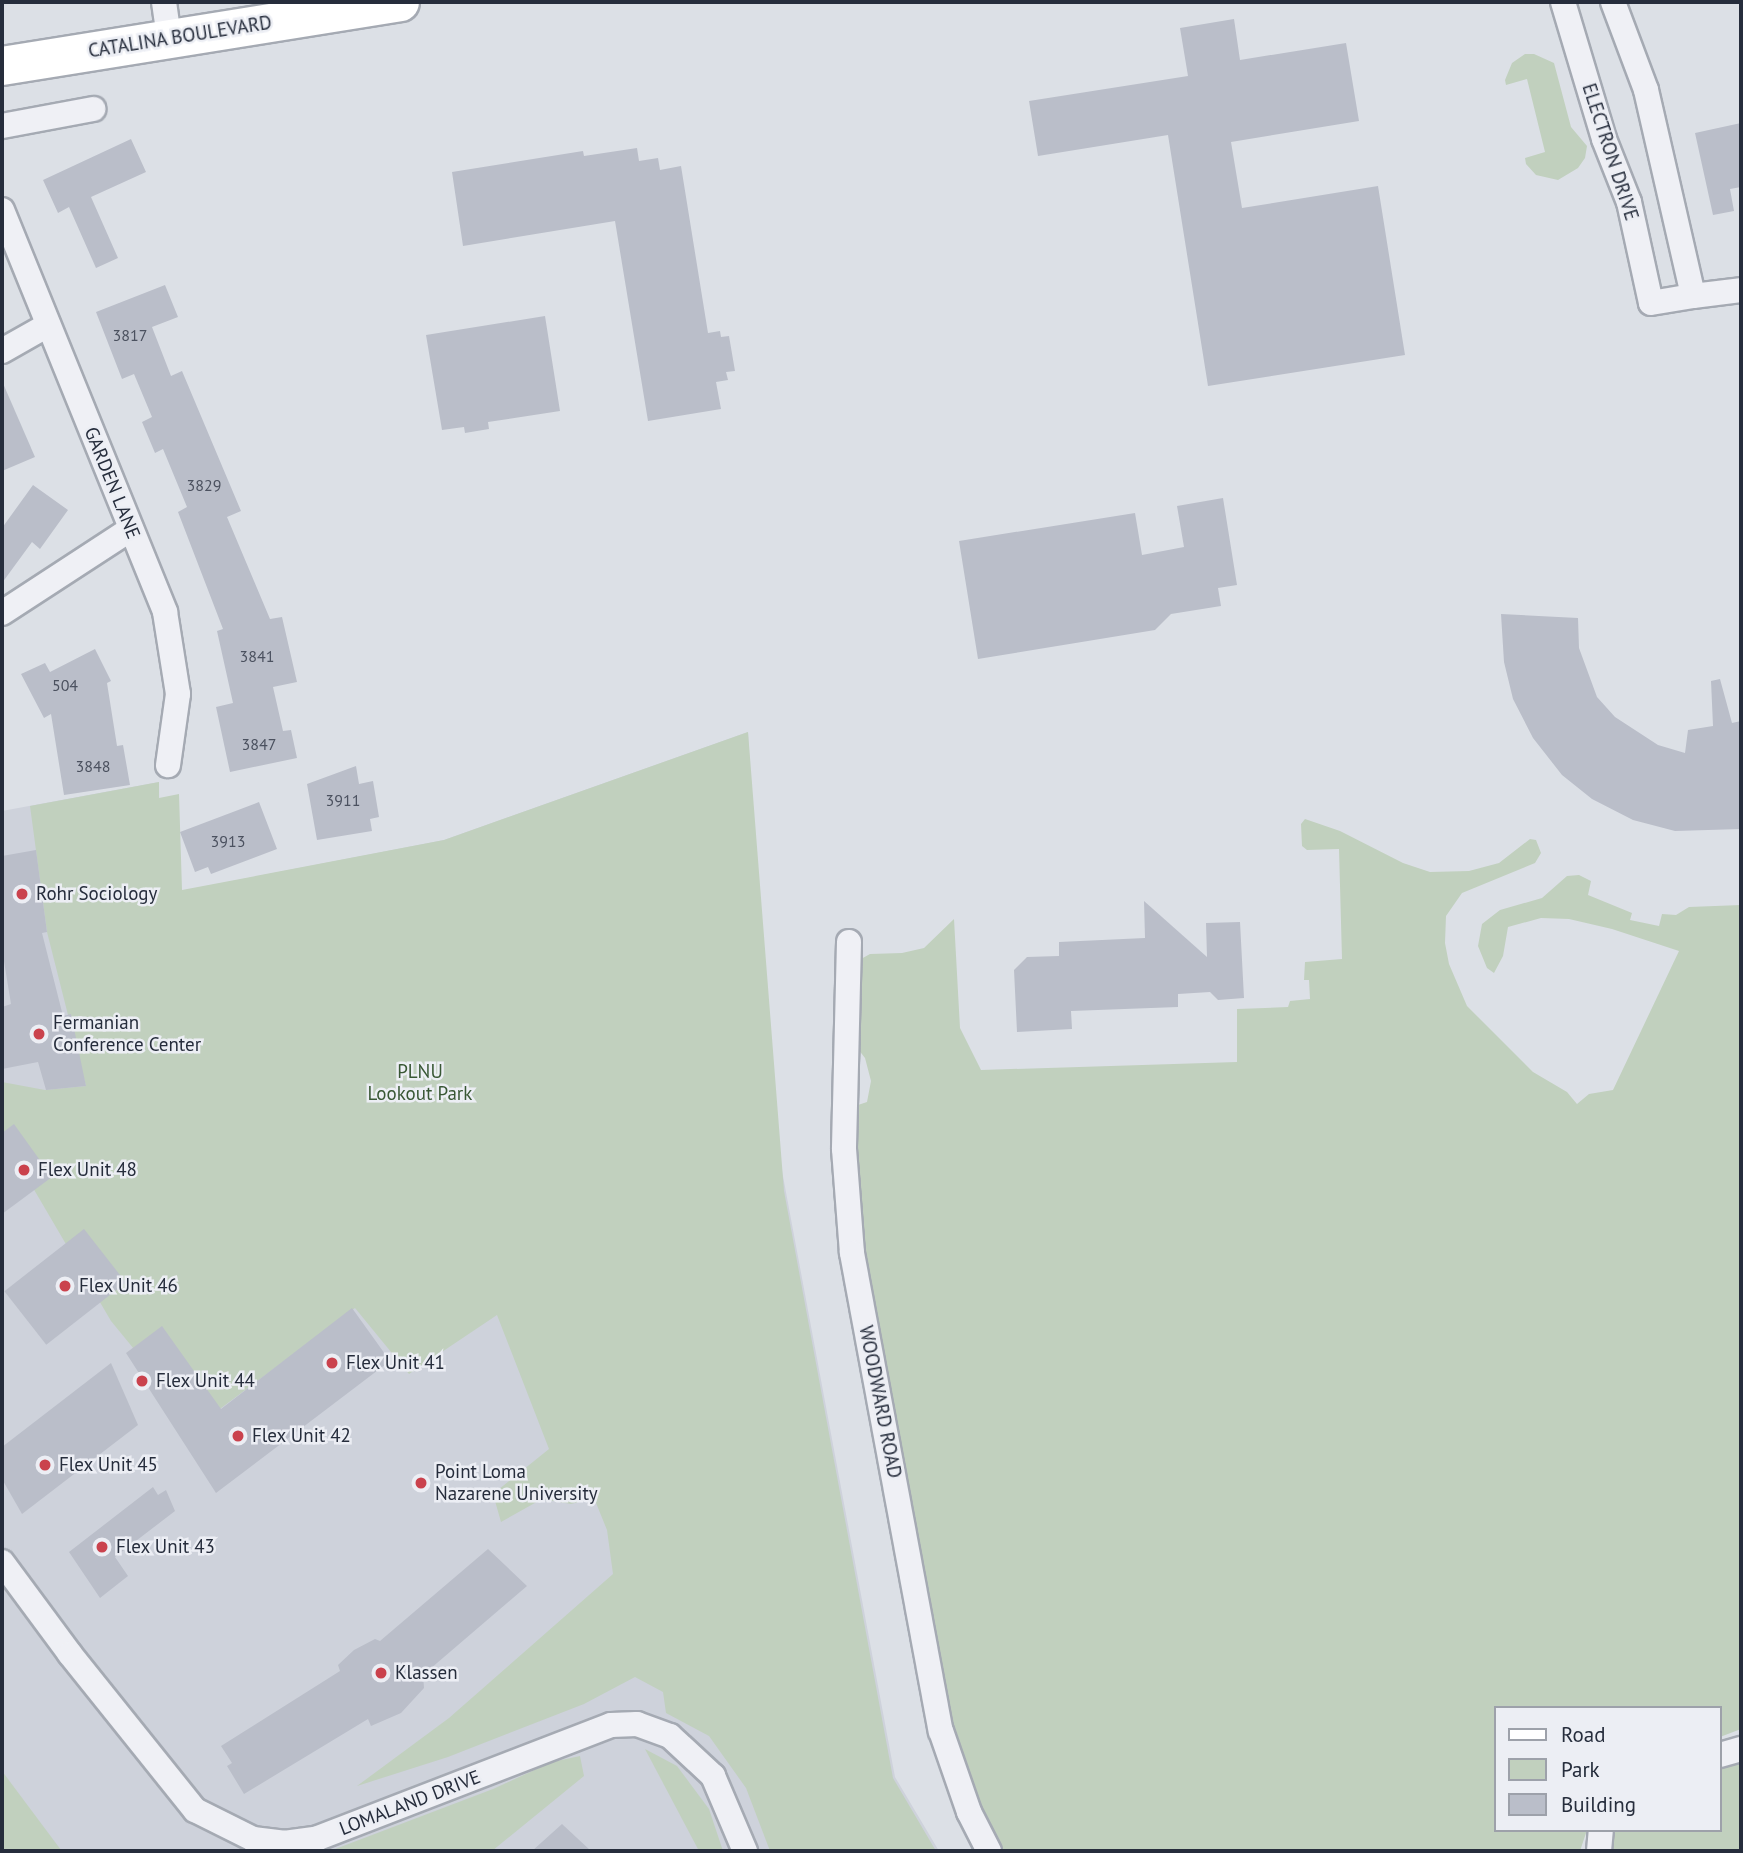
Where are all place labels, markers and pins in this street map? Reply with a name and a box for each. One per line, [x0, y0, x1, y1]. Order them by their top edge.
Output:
place label: Rohr Sociology [36, 883, 157, 905]
marker: Rohr Sociology [14, 886, 30, 902]
place label: Fermanian Conference Center [53, 1012, 201, 1056]
marker: Fermanian Conference Center [31, 1026, 47, 1042]
place label: Flex Unit 48 [38, 1159, 138, 1181]
marker: Flex Unit 48 [16, 1162, 32, 1178]
place label: Flex Unit 46 [79, 1275, 179, 1297]
marker: Flex Unit 46 [57, 1278, 73, 1294]
place label: Flex Unit 41 [346, 1352, 446, 1374]
marker: Flex Unit 41 [324, 1355, 340, 1371]
place label: Flex Unit 44 [156, 1370, 256, 1392]
marker: Flex Unit 44 [134, 1373, 150, 1389]
place label: Flex Unit 42 [252, 1425, 352, 1447]
marker: Flex Unit 42 [230, 1428, 246, 1444]
place label: Flex Unit 45 [59, 1454, 159, 1476]
marker: Flex Unit 45 [37, 1457, 53, 1473]
place label: Point Loma Nazarene University [435, 1461, 598, 1505]
marker: Point Loma Nazarene University [413, 1475, 429, 1491]
place label: Flex Unit 43 [116, 1536, 216, 1558]
marker: Flex Unit 43 [94, 1539, 110, 1555]
place label: Klassen [395, 1662, 458, 1684]
marker: Klassen [373, 1665, 389, 1681]

